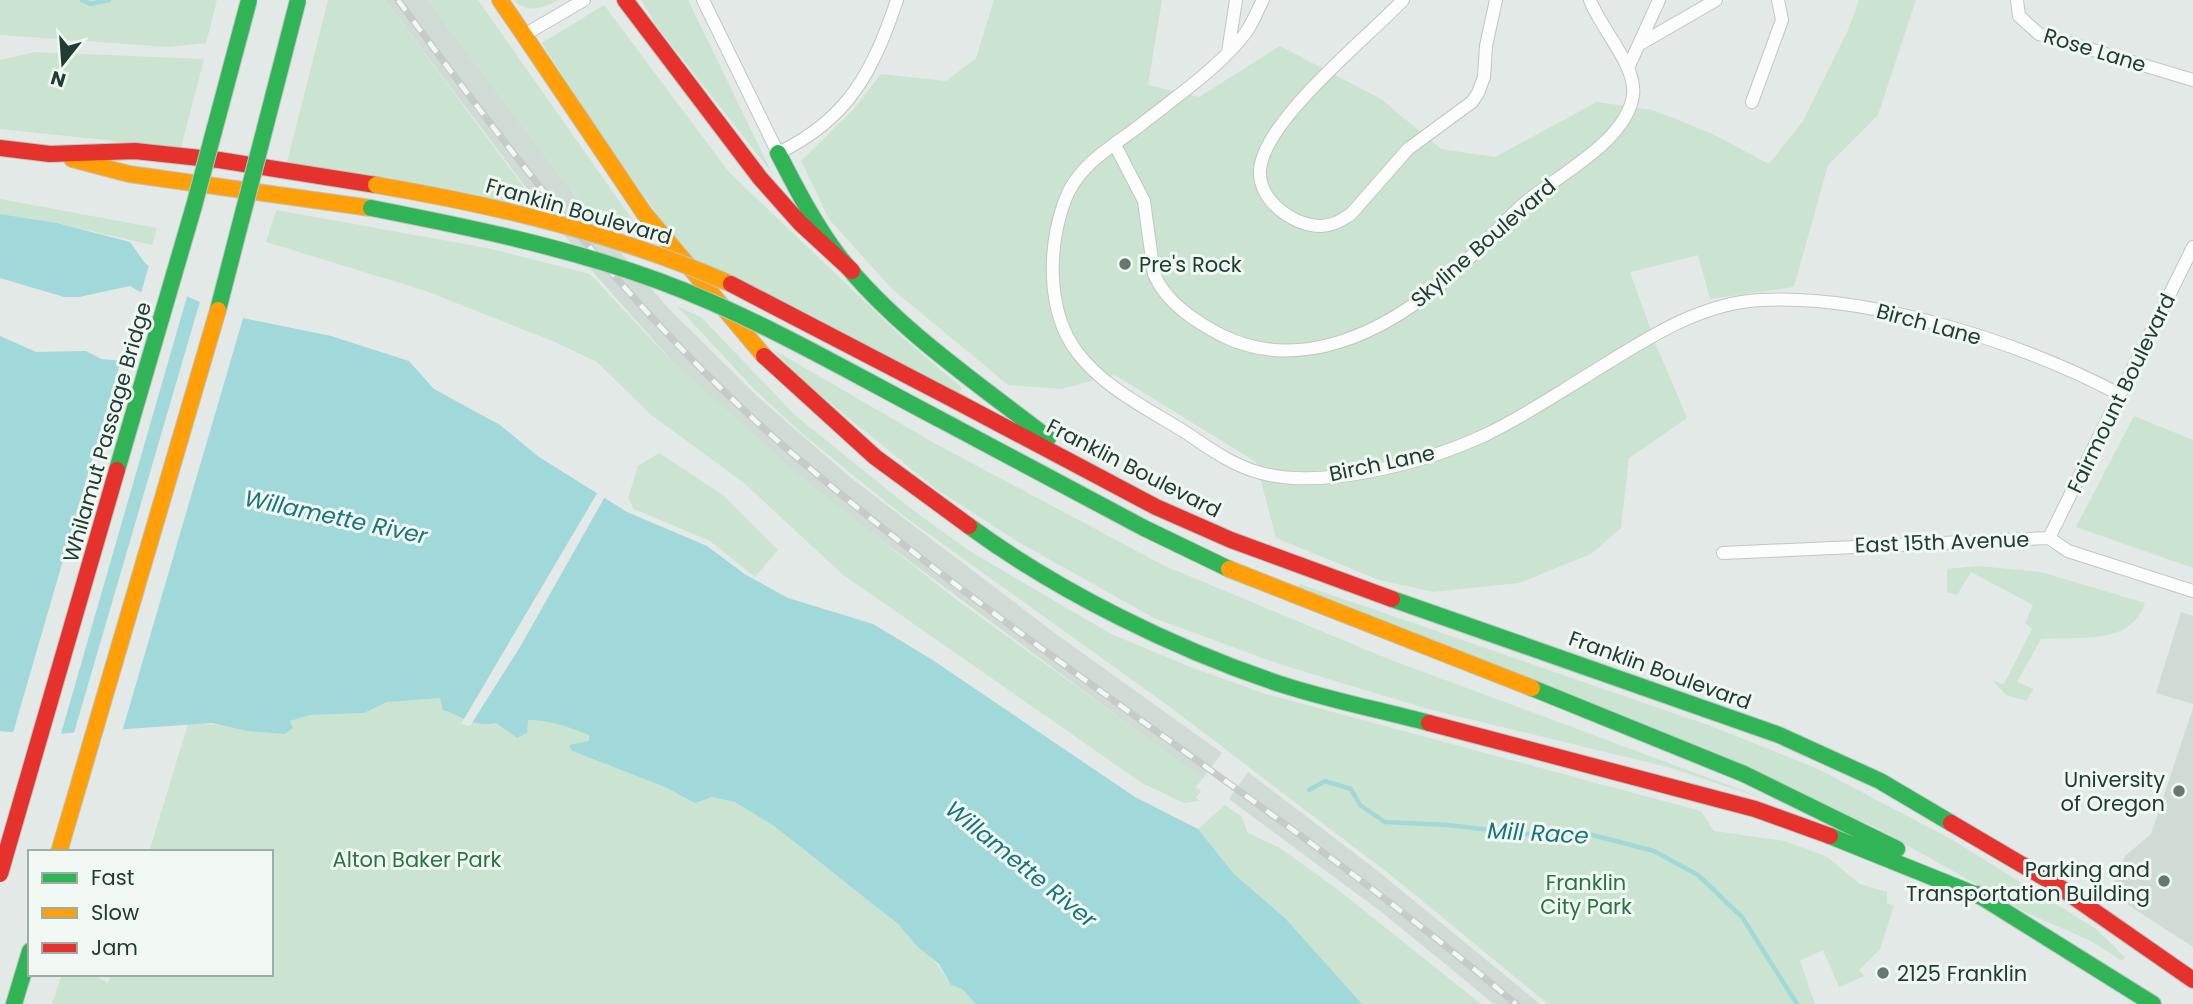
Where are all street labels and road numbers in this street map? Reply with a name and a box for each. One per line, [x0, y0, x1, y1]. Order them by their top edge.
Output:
street label: Rose Lane [2040, 21, 2150, 79]
street label: Franklin Boulevard [483, 171, 675, 251]
street label: Skyline Boulevard [1404, 172, 1562, 314]
street label: Fairmount Boulevard [2060, 288, 2182, 498]
street label: Birch Lane [1873, 296, 1985, 352]
street label: Whilamut Passage Bridge [56, 299, 158, 565]
street label: Franklin Boulevard [1042, 411, 1226, 525]
street label: Birch Lane [1326, 438, 1438, 488]
street label: East 15th Avenue [1854, 524, 2030, 560]
street label: Franklin Boulevard [1565, 624, 1755, 716]

